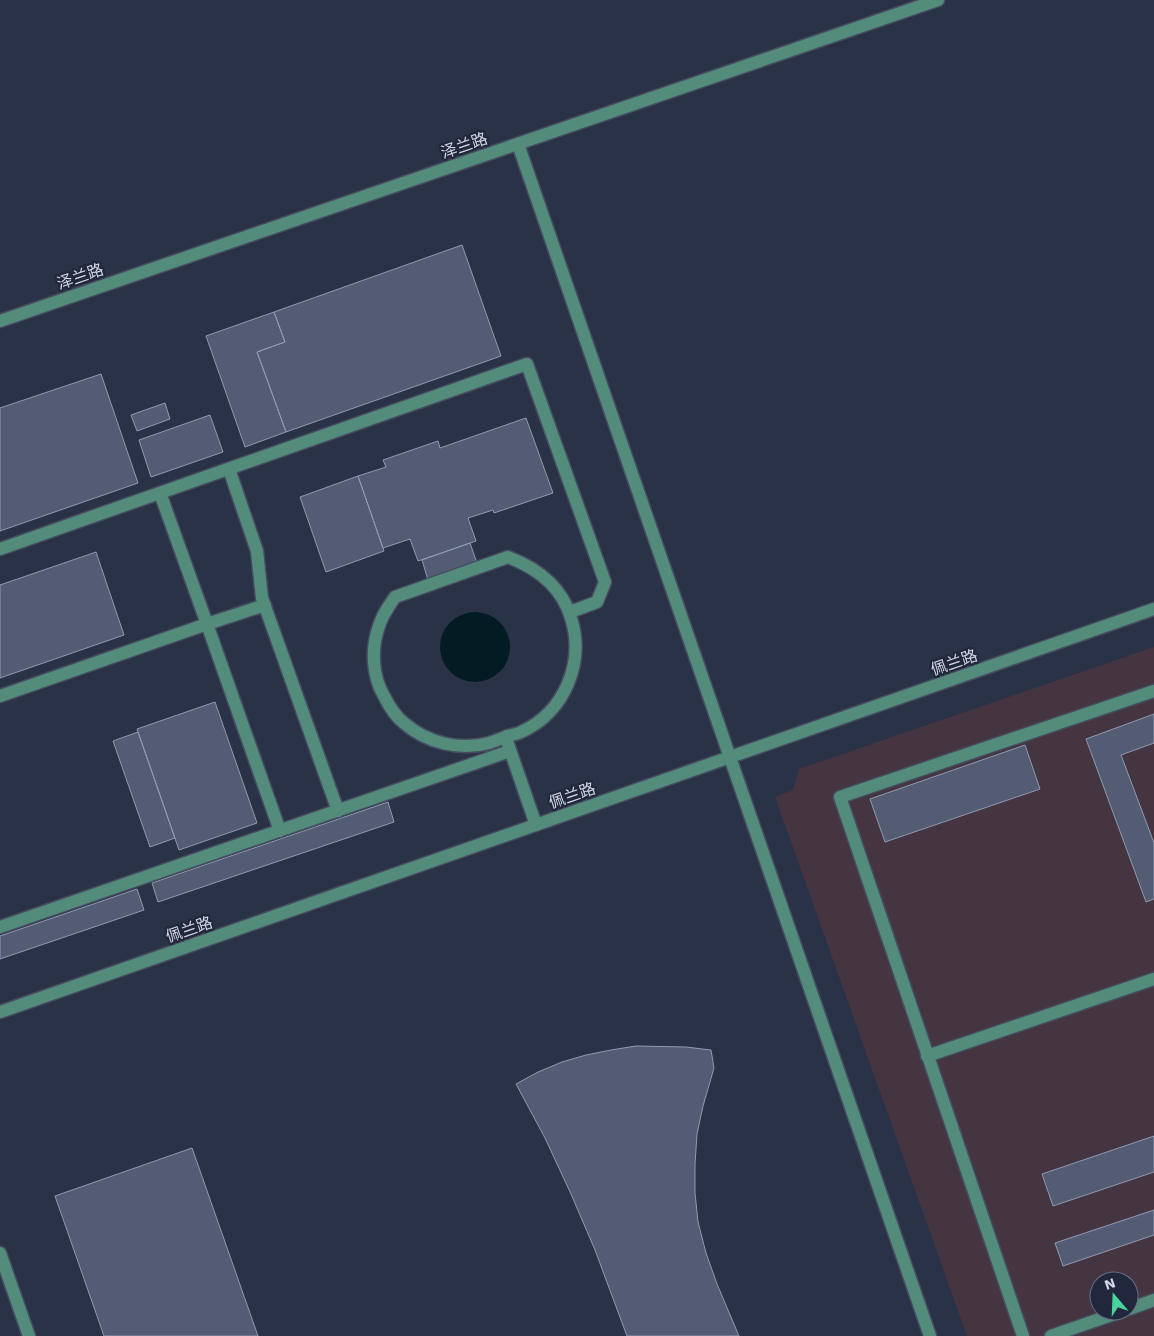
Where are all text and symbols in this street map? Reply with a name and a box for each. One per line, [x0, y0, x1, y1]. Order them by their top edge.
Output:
street label: 泽兰路 [438, 129, 490, 162]
street label: 泽兰路 [54, 260, 106, 293]
street label: 佩兰路 [928, 646, 980, 679]
street label: 佩兰路 [546, 779, 598, 812]
street label: 佩兰路 [163, 913, 215, 946]
north arrow [1089, 1271, 1139, 1321]
text: N [1102, 1274, 1117, 1293]

